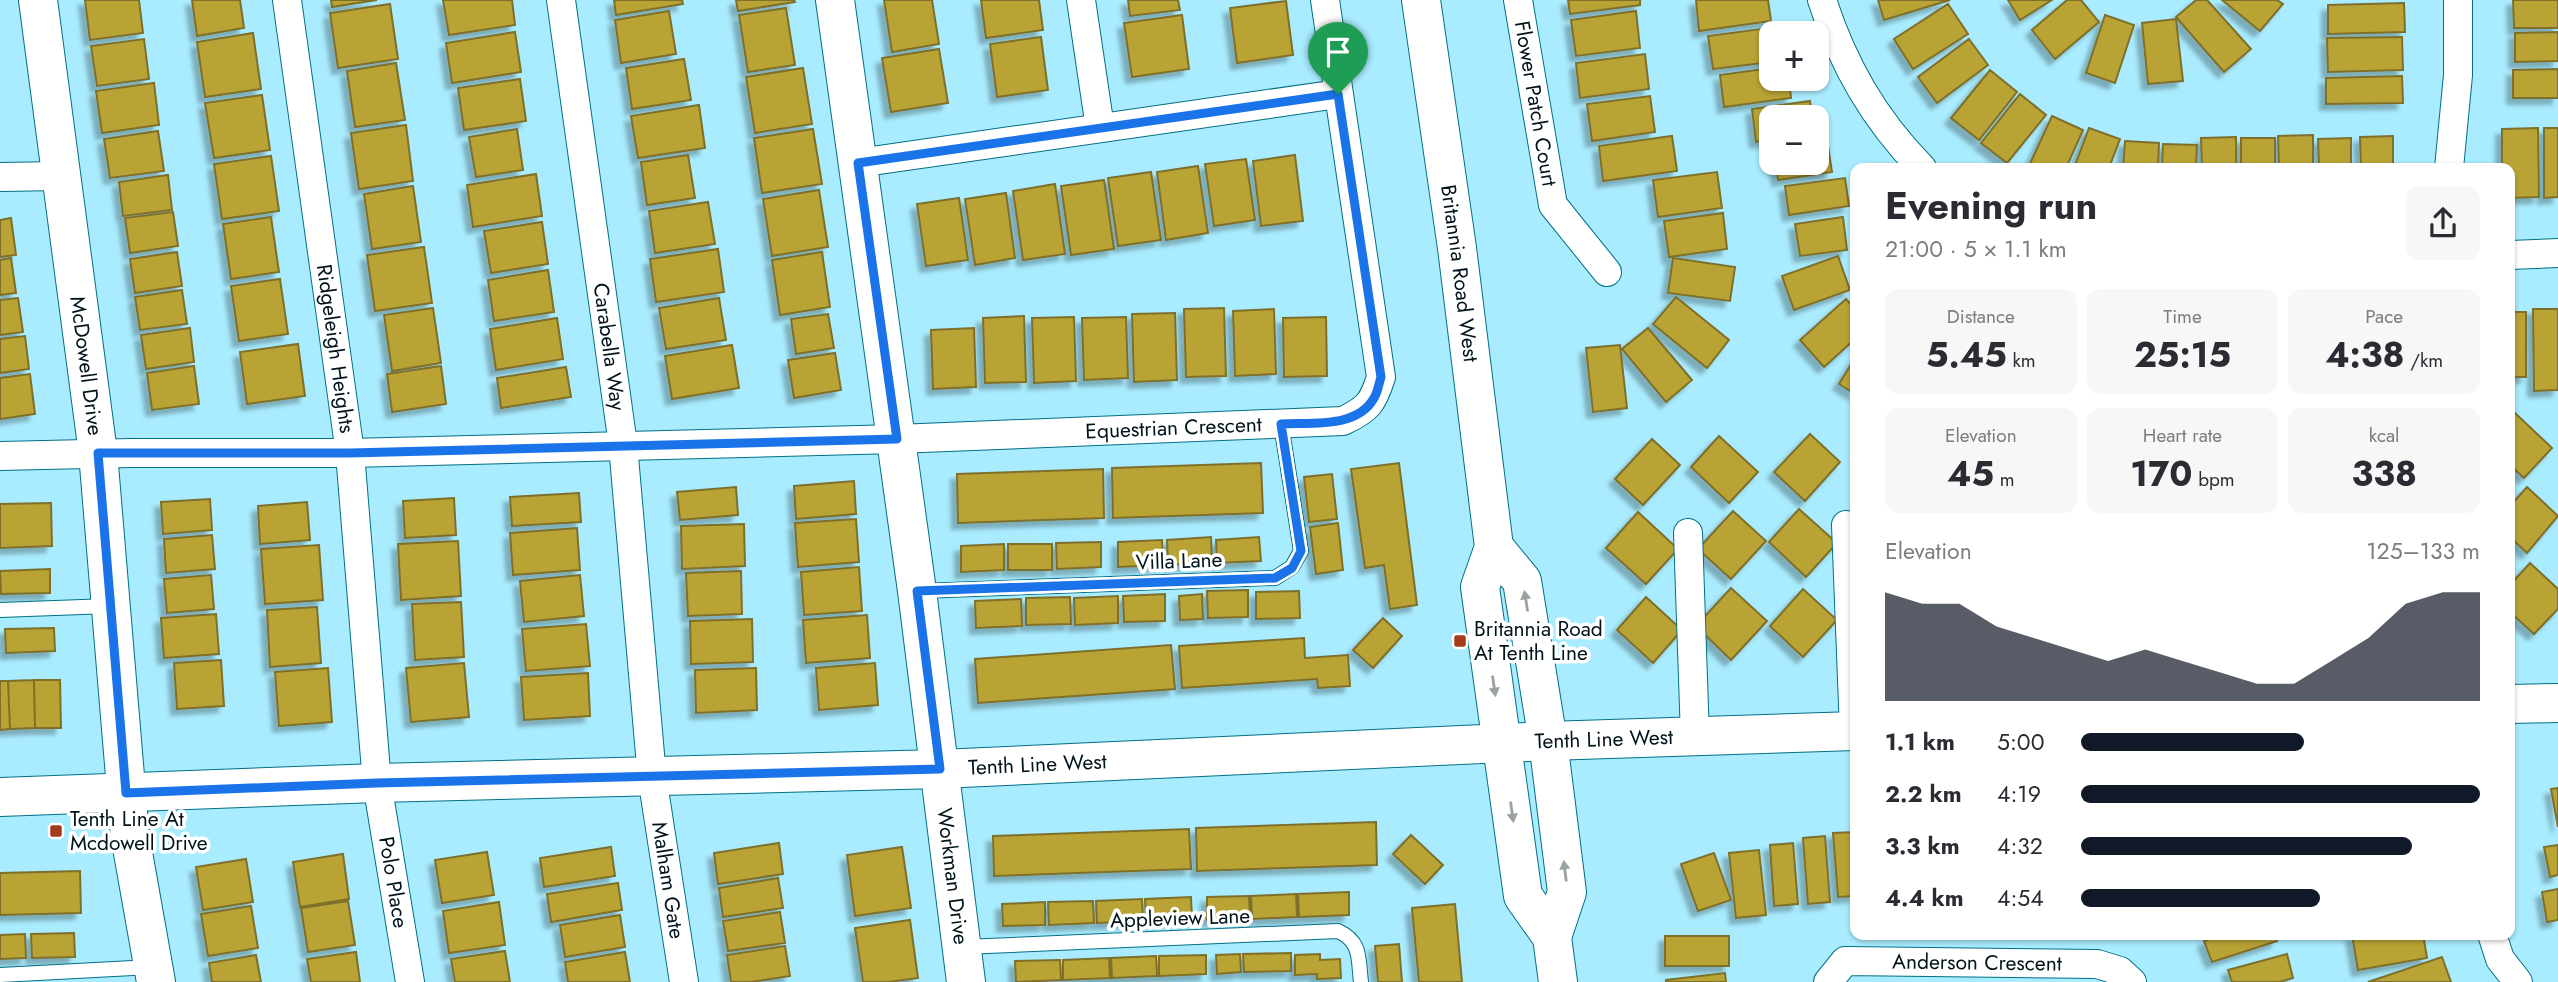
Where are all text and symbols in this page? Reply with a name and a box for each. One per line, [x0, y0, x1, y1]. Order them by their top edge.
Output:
street label: Flower Patch Court [1507, 18, 1565, 189]
map controls [1759, 21, 1829, 175]
button: + [1759, 21, 1829, 91]
pin [1308, 22, 1368, 94]
icon: arrive [1319, 33, 1357, 71]
button: − [1759, 105, 1829, 175]
text: Evening run [1885, 178, 2097, 233]
street label: Britannia Road West [1433, 183, 1486, 364]
button: share [2406, 186, 2480, 260]
text: 21:00 · 5 × 1.1 km [1885, 232, 2067, 266]
street label: Ridgeleigh Heights [309, 262, 362, 435]
street label: Carabella Way [586, 281, 633, 413]
street label: McDowell Drive [62, 294, 111, 437]
text: Distance [1947, 303, 2015, 330]
text: Time [2163, 303, 2202, 330]
text: Pace [2365, 303, 2403, 330]
text: 5.45 [1926, 330, 2007, 380]
text: 25:15 [2134, 330, 2231, 380]
text: 4:38 [2325, 330, 2405, 380]
text: km [2007, 347, 2036, 374]
text: /km [2405, 347, 2443, 374]
street label: Equestrian Crescent [1085, 409, 1262, 446]
text: Elevation [1945, 422, 2017, 449]
text: Heart rate [2143, 422, 2222, 449]
text: kcal [2369, 422, 2400, 449]
text: 45 [1947, 449, 1994, 499]
text: 170 [2130, 449, 2192, 499]
text: 338 [2351, 449, 2417, 499]
text: m [1994, 466, 2015, 493]
text: bpm [2192, 466, 2235, 493]
text: Elevation [1885, 534, 1972, 568]
text: 125–133 m [2366, 534, 2480, 568]
street label: Villa Lane [1135, 544, 1223, 578]
one-way arrow [1520, 590, 1531, 612]
place label: Britannia Road At Tenth Line [1474, 614, 1603, 668]
marker: Britannia Road At Tenth Line [1452, 633, 1468, 649]
one-way arrow [1489, 675, 1500, 697]
street label: Tenth Line West [1534, 722, 1674, 757]
text: 1.1 km [1885, 725, 1955, 759]
text: 5:00 [1997, 725, 2044, 759]
street label: Tenth Line West [968, 746, 1107, 783]
text: 2.2 km [1885, 777, 1962, 811]
text: 4:19 [1997, 777, 2041, 811]
one-way arrow [1506, 801, 1517, 823]
place label: Tenth Line At Mcdowell Drive [70, 804, 208, 858]
street label: Workman Drive [929, 806, 976, 946]
street label: Malham Gate [644, 820, 692, 941]
marker: Tenth Line At Mcdowell Drive [48, 823, 64, 839]
text: 3.3 km [1885, 829, 1960, 863]
text: 4:32 [1997, 829, 2043, 863]
street label: Polo Place [371, 834, 416, 930]
one-way arrow [1559, 860, 1570, 882]
text: 4.4 km [1885, 881, 1964, 915]
text: 4:54 [1997, 881, 2044, 915]
street label: Appleview Lane [1109, 901, 1251, 935]
street label: Anderson Crescent [1892, 947, 2062, 979]

